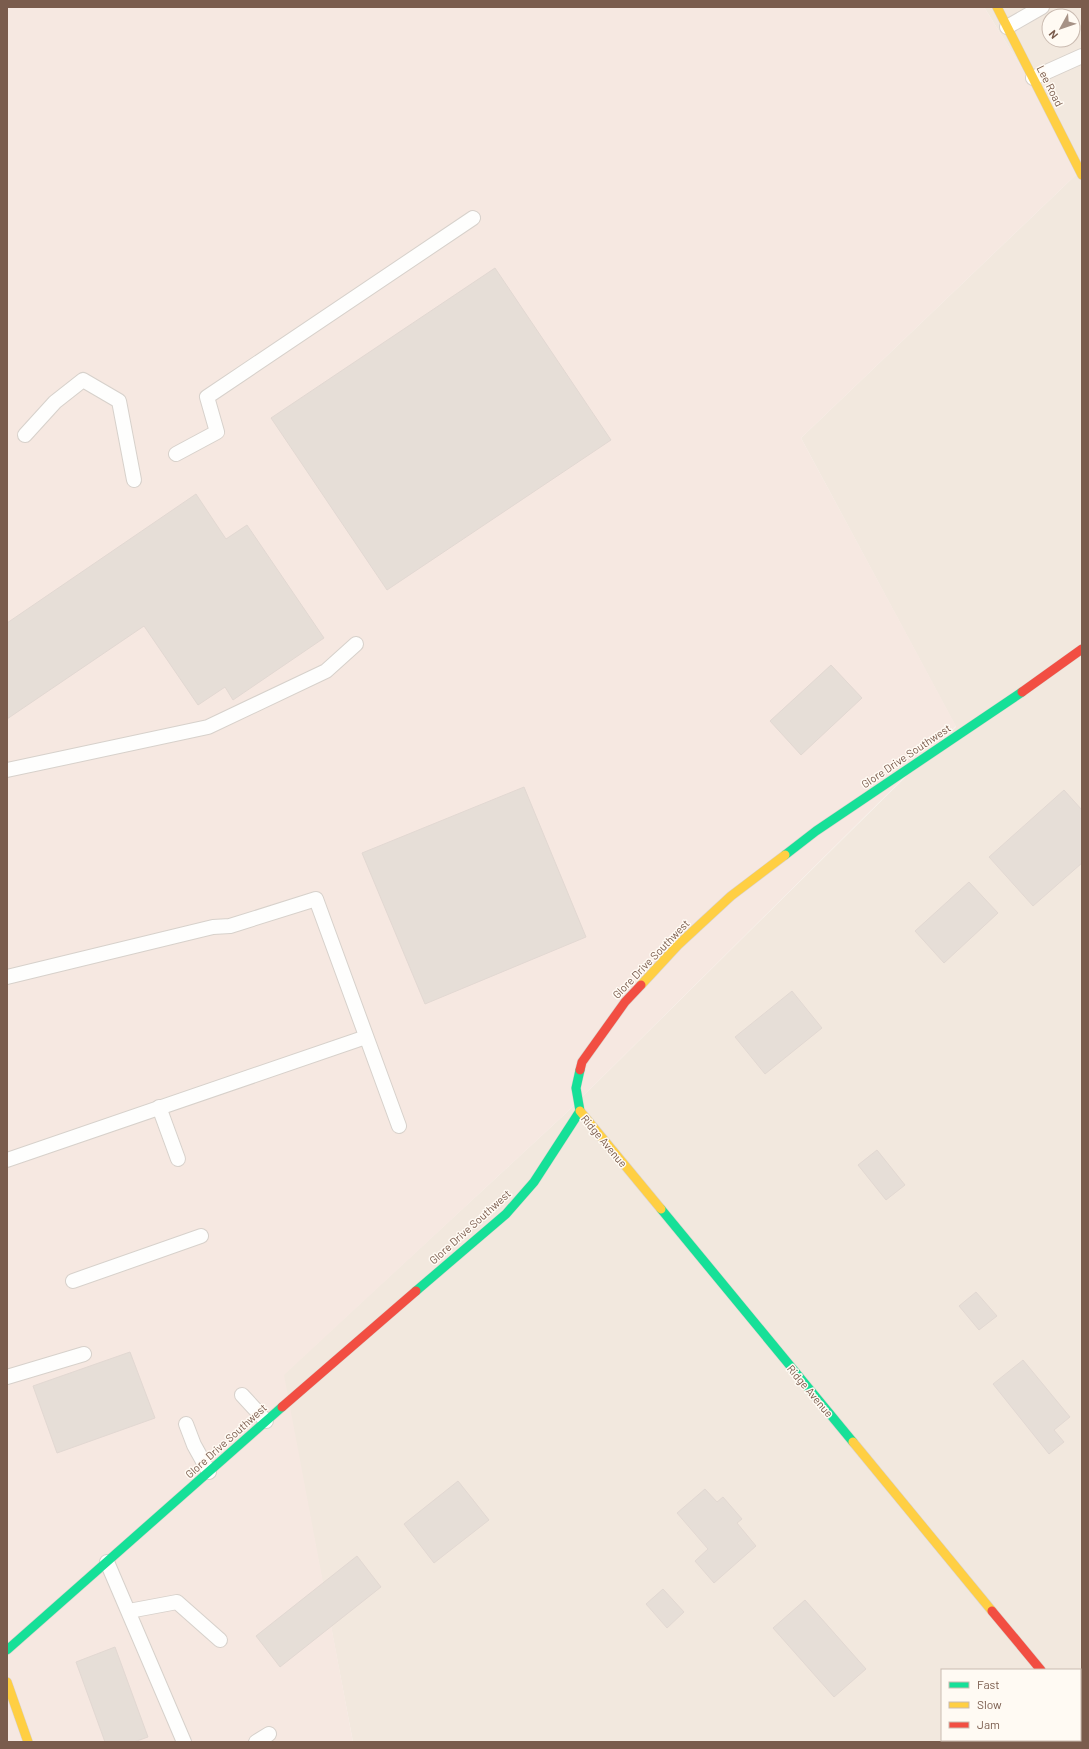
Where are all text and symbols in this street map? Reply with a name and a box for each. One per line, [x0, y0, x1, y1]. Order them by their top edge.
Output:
north arrow [1041, 8, 1081, 48]
text: N [1046, 28, 1060, 42]
street label: Lee Road [1035, 63, 1066, 109]
street label: Glore Drive Southwest [859, 721, 953, 790]
street label: Glore Drive Southwest [610, 916, 692, 1001]
street label: Ridge Avenue [579, 1112, 630, 1170]
street label: Glore Drive Southwest [426, 1187, 513, 1267]
street label: Ridge Avenue [785, 1362, 836, 1420]
street label: Glore Drive Southwest [182, 1401, 269, 1481]
legend [941, 1669, 1081, 1741]
text: Fast [977, 1677, 1000, 1691]
text: Slow [977, 1697, 1002, 1711]
text: Jam [977, 1717, 1000, 1731]

